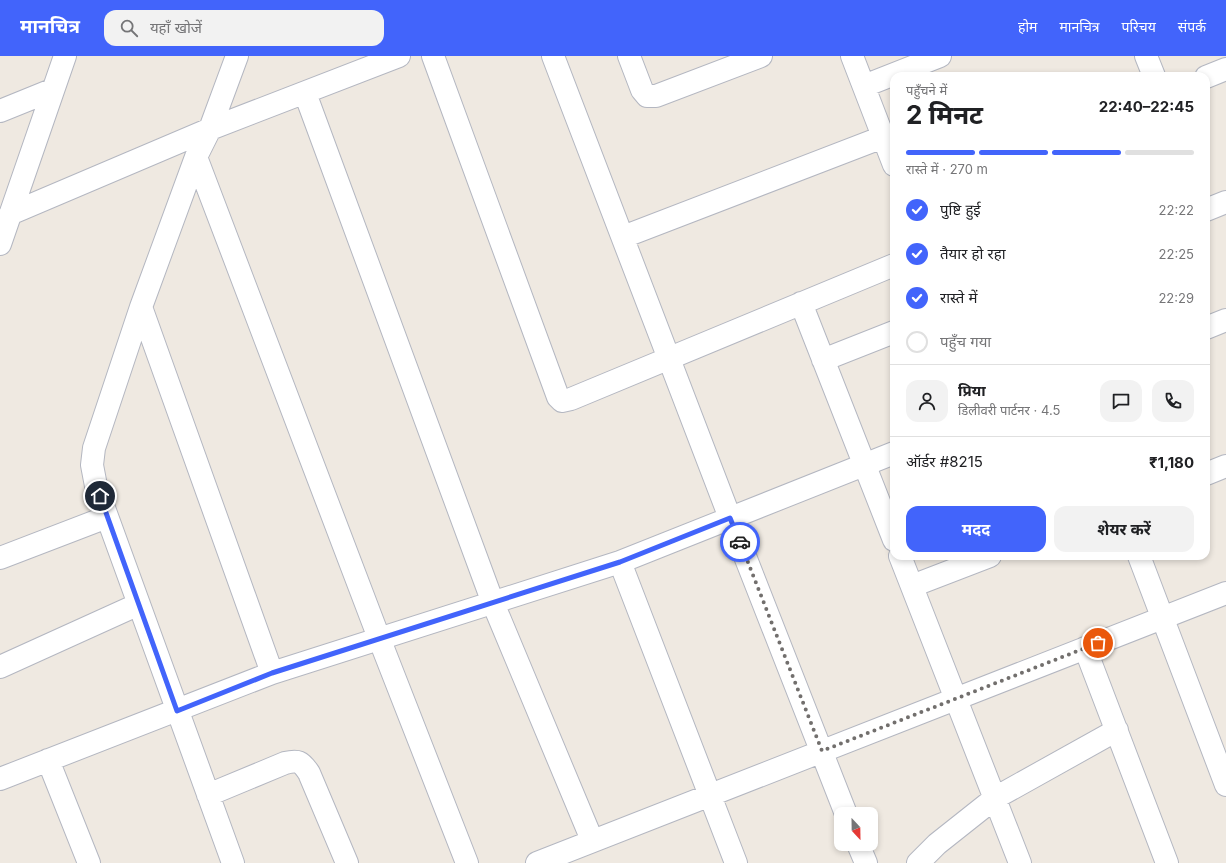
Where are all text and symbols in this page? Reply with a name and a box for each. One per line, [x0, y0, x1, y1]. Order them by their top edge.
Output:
search box [104, 10, 384, 46]
text: मानचित्र [20, 15, 80, 38]
icon: search [118, 17, 140, 39]
text: यहाँ खोजें [150, 18, 202, 37]
text: होम [1018, 18, 1037, 35]
text: मानचित्र [1059, 18, 1100, 35]
text: परिचय [1122, 18, 1156, 35]
text: संपर्क [1178, 18, 1206, 35]
text: पहुँचने में [906, 82, 947, 98]
text: 22:40–22:45 [1099, 97, 1194, 116]
text: 2 मिनट [906, 99, 983, 130]
text: रास्ते में · 270 m [906, 161, 988, 177]
icon: check [906, 199, 928, 221]
text: पुष्टि हुई [940, 200, 981, 219]
text: 22:22 [1159, 202, 1194, 218]
icon: check [906, 243, 928, 265]
text: तैयार हो रहा [940, 244, 1006, 263]
text: 22:25 [1159, 246, 1194, 262]
icon: check [906, 287, 928, 309]
text: रास्ते में [940, 288, 978, 307]
text: 22:29 [1158, 290, 1194, 306]
text: पहुँच गया [940, 332, 991, 351]
button: person [906, 380, 948, 422]
button: chat [1100, 380, 1142, 422]
button: phone [1152, 380, 1194, 422]
text: प्रिया [958, 381, 986, 400]
text: डिलीवरी पार्टनर · 4.5 [958, 402, 1060, 418]
text: ऑर्डर #8215 [906, 452, 983, 471]
text: ₹1,180 [1149, 453, 1194, 472]
pin [83, 479, 117, 513]
icon: home [89, 485, 111, 507]
button: मदद [906, 506, 1046, 552]
button: शेयर करें [1054, 506, 1194, 552]
courier [720, 522, 760, 562]
icon: car [729, 531, 751, 553]
pin [1081, 626, 1115, 660]
icon: bag [1087, 632, 1109, 654]
north arrow [834, 807, 878, 851]
map controls [834, 807, 878, 851]

